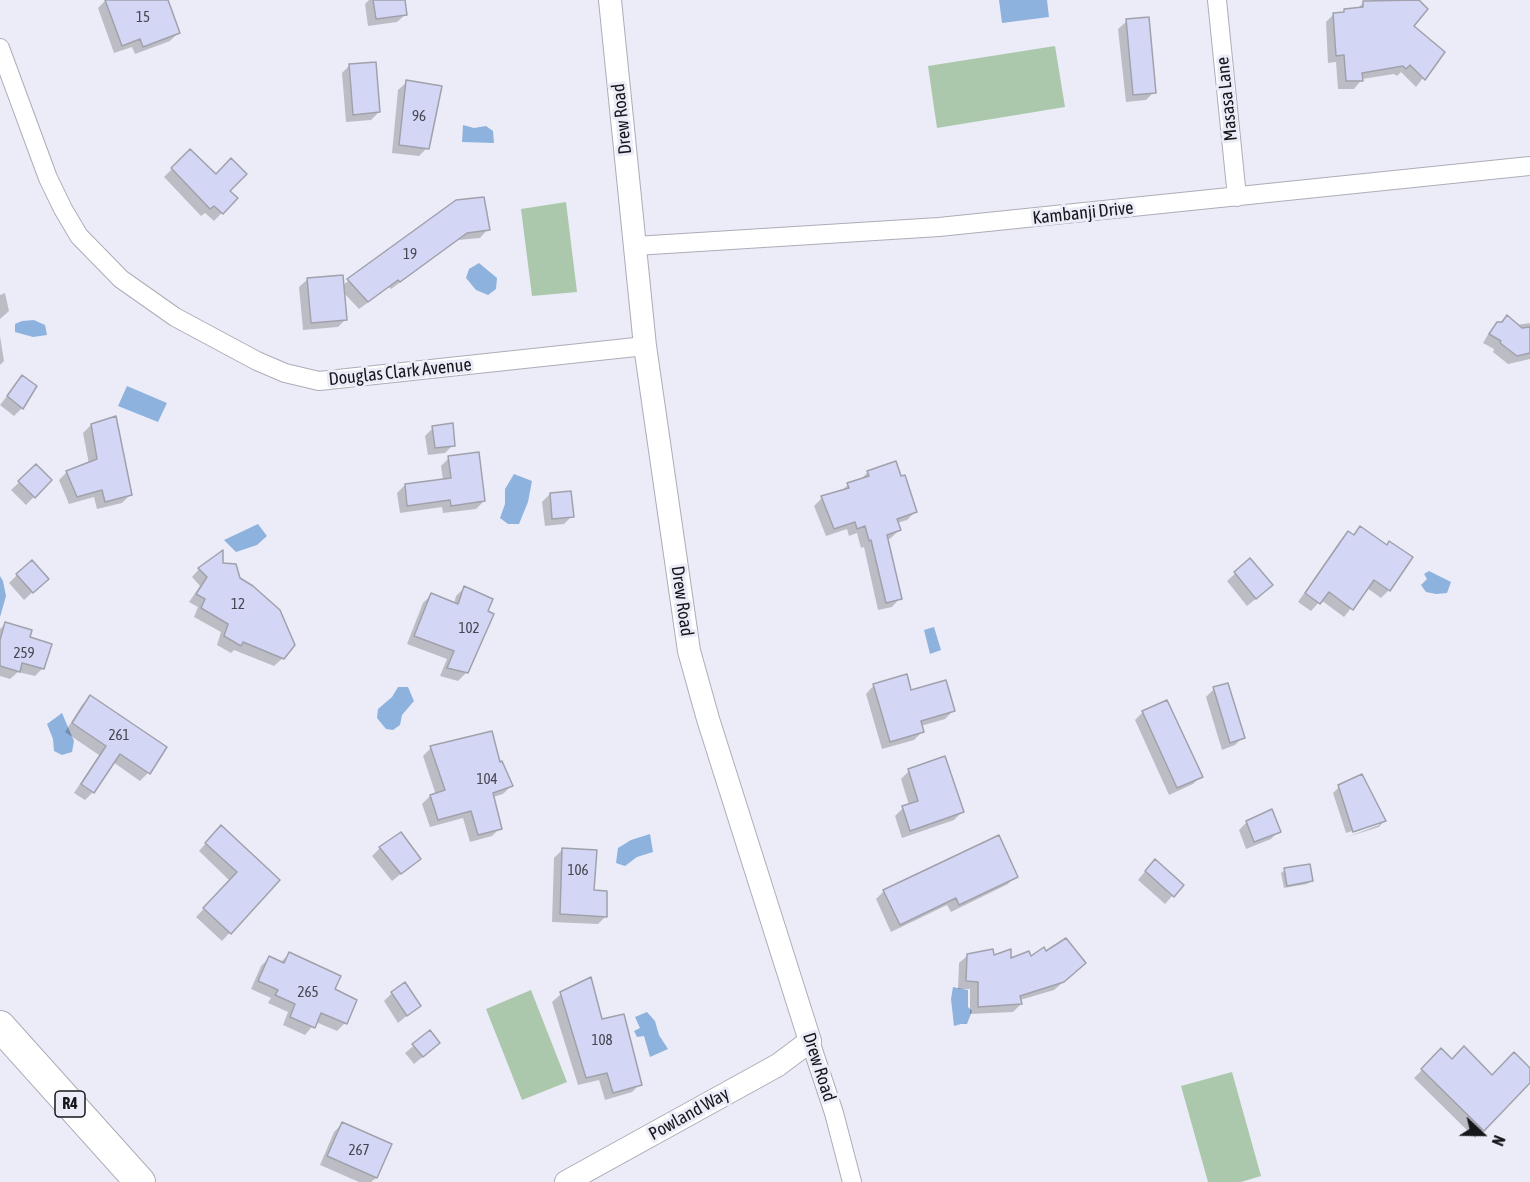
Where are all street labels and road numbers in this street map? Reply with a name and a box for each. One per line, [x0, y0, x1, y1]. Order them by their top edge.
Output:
street label: Masasa Lane [1212, 56, 1242, 142]
street label: Drew Road [608, 83, 636, 155]
street label: Kambanji Drive [1032, 197, 1134, 229]
street label: Douglas Clark Avenue [327, 354, 473, 390]
street label: Drew Road [666, 564, 698, 638]
street label: Drew Road [798, 1030, 840, 1104]
street label: Powland Way [645, 1083, 733, 1145]
road number: R4 [55, 1091, 85, 1117]

